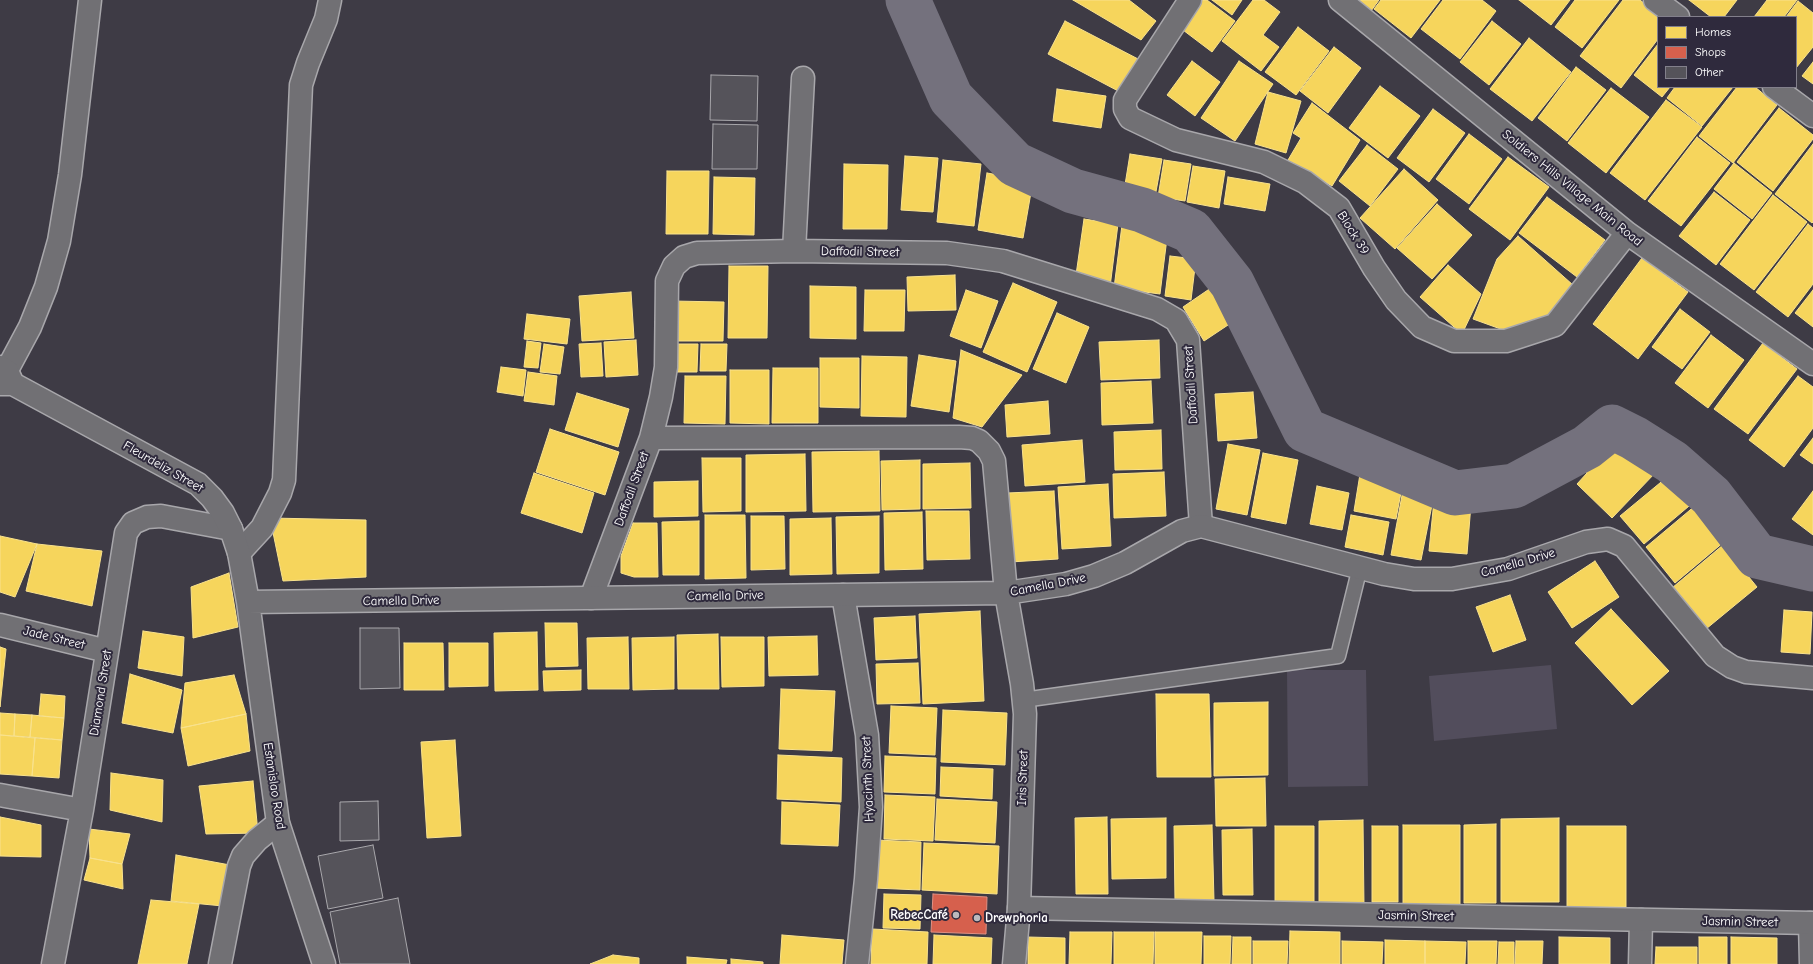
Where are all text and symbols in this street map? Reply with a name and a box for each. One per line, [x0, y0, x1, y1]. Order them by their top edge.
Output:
legend [1657, 16, 1797, 88]
text: Homes [1695, 25, 1731, 39]
text: Shops [1695, 45, 1726, 59]
text: Other [1695, 65, 1723, 79]
street label: Soldiers Hills Village Main Road [1499, 127, 1645, 249]
street label: Block 39 [1334, 208, 1372, 258]
street label: Daffodil Street [821, 244, 899, 260]
street label: Daffodil Street [1180, 345, 1202, 425]
street label: Fleurdeliz Street [120, 438, 206, 496]
street label: Daffodil Street [611, 450, 653, 528]
street label: Camella Drive [1479, 545, 1557, 581]
street label: Camella Drive [1009, 570, 1087, 600]
street label: Camella Drive [687, 588, 763, 604]
street label: Camella Drive [363, 593, 439, 609]
street label: Jade Street [22, 623, 86, 653]
street label: Diamond Street [87, 649, 115, 737]
street label: Hyacinth Street [859, 736, 877, 822]
street label: Estanislao Road [259, 741, 289, 831]
street label: Iris Street [1014, 750, 1032, 806]
place label: RebecCafé [890, 907, 948, 923]
street label: Jasmin Street [1378, 908, 1454, 924]
marker: RebecCafé [951, 910, 961, 920]
place label: Drewphoria [985, 910, 1048, 926]
marker: Drewphoria [972, 913, 982, 923]
street label: Jasmin Street [1702, 914, 1778, 930]

